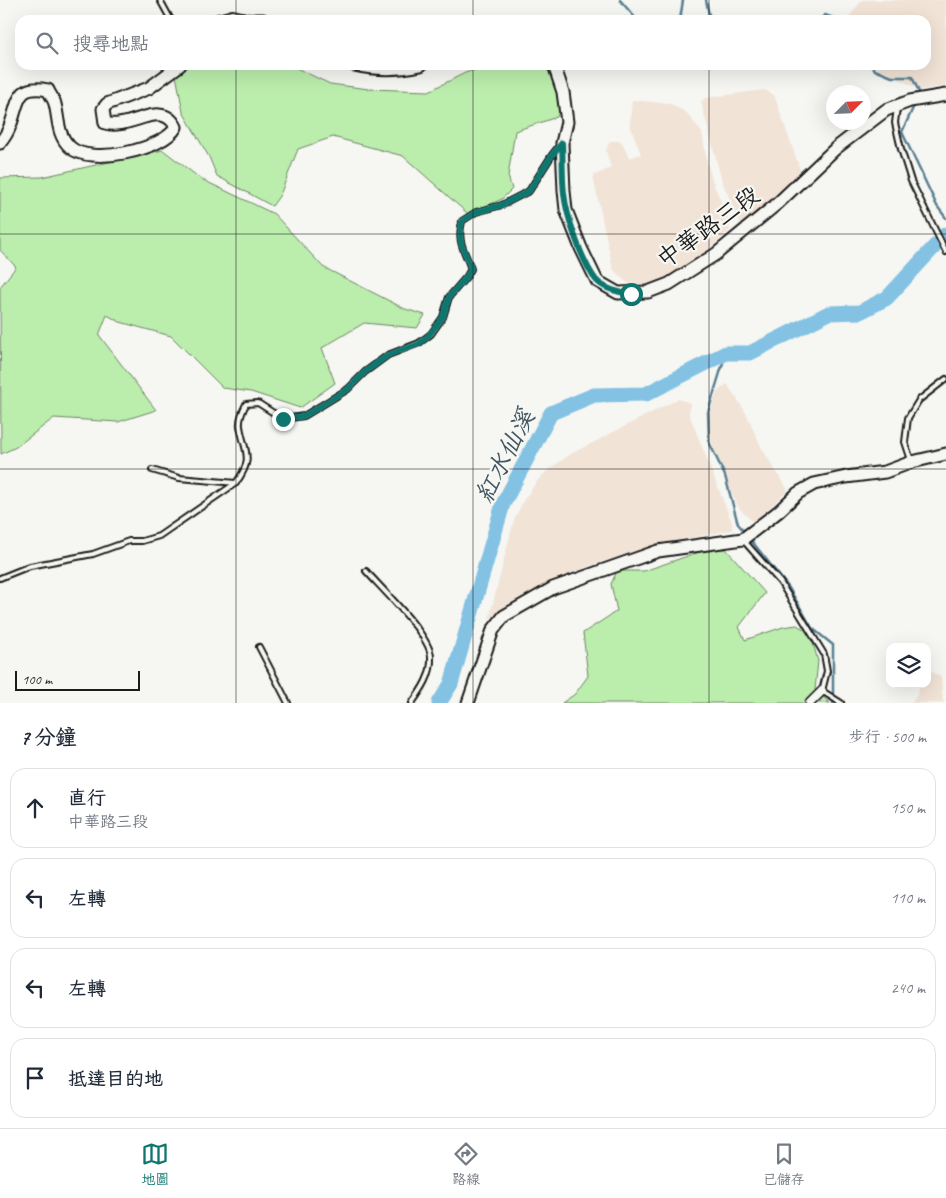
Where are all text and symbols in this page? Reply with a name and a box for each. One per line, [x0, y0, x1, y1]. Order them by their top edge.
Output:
search box [15, 15, 931, 70]
icon: search [33, 29, 61, 57]
text: 搜尋地點 [73, 32, 149, 56]
north arrow [826, 85, 871, 130]
street label: 中華路三段 [651, 180, 765, 274]
route start [620, 283, 643, 306]
water label: 紅水仙溪 [468, 402, 543, 508]
route end [272, 408, 295, 431]
map controls [886, 643, 931, 688]
button: layers [886, 643, 931, 688]
scale bar [15, 668, 140, 691]
text: 100 m [22, 671, 52, 688]
text: 7 分鐘 [20, 724, 76, 750]
text: 步行 · 500 m [849, 727, 926, 747]
text: 直行 [68, 786, 106, 810]
icon: ahead [21, 794, 49, 822]
text: 150 m [891, 798, 925, 818]
text: 中華路三段 [68, 812, 148, 832]
icon: left [21, 884, 49, 912]
text: 左轉 [68, 887, 106, 911]
text: 110 m [891, 888, 925, 908]
icon: left [21, 974, 49, 1002]
text: 左轉 [68, 977, 106, 1001]
text: 240 m [891, 978, 925, 998]
icon: arrive [21, 1064, 49, 1092]
text: 抵達目的地 [68, 1067, 163, 1091]
tab: 地圖 [141, 1140, 169, 1188]
tab: 路線 [452, 1140, 480, 1188]
tab: 已儲存 [763, 1140, 805, 1188]

